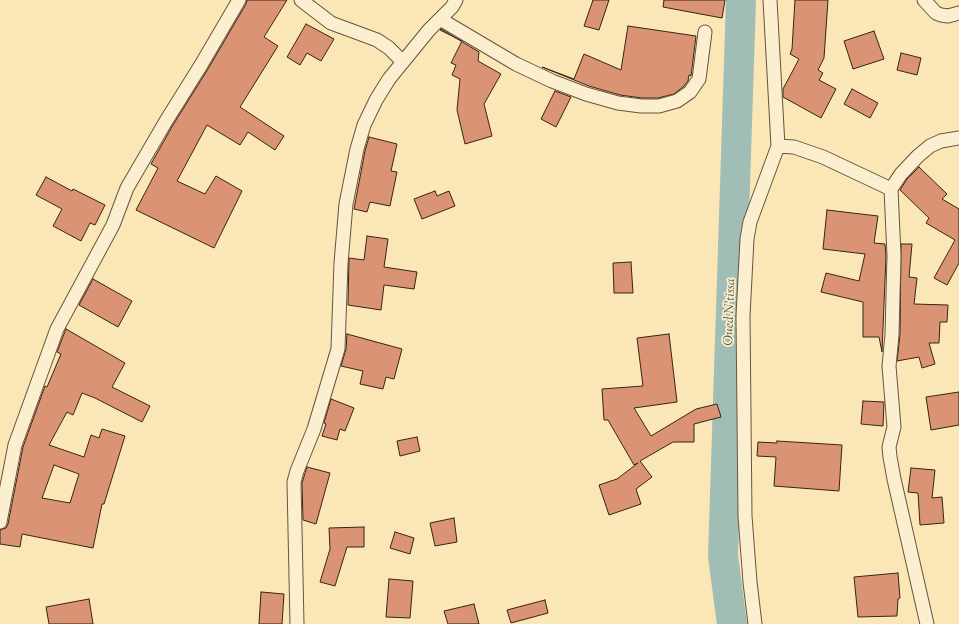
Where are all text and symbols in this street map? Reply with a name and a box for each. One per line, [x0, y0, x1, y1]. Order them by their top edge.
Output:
water label: Oued N'tissa [722, 278, 740, 346]

